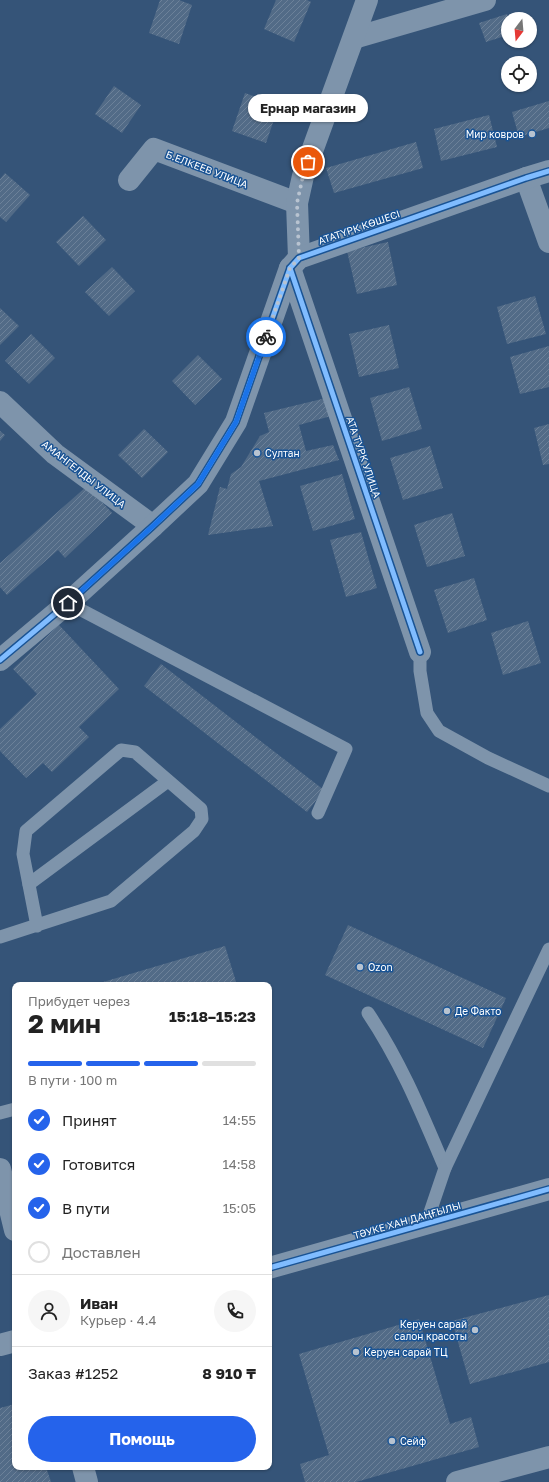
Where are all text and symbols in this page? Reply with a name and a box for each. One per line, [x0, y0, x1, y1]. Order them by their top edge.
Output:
north arrow [501, 12, 537, 48]
map controls [501, 12, 537, 92]
button: locate [501, 56, 537, 92]
callout: Ернар магазин [248, 94, 368, 122]
text: Ернар магазин [260, 100, 356, 116]
place label: Мир ковров [466, 128, 524, 140]
marker: Мир ковров [527, 129, 537, 139]
pin [291, 145, 325, 179]
street label: Б.ЕЛКЕЕВ УЛИЦА [164, 148, 250, 190]
icon: bag [297, 151, 319, 173]
street label: АТАТҮРК КӨШЕСІ [317, 207, 401, 247]
courier [246, 317, 286, 357]
icon: bike [255, 326, 277, 348]
street label: АТА ТУРК УЛИЦА [344, 415, 384, 500]
street label: АМАНГЕЛДЫ УЛИЦА [40, 438, 128, 511]
place label: Султан [265, 447, 300, 459]
marker: Султан [252, 448, 262, 458]
pin [51, 586, 85, 620]
icon: home [57, 592, 79, 614]
place label: Ozon [368, 961, 393, 973]
marker: Ozon [355, 962, 365, 972]
text: Прибудет через [28, 993, 130, 1009]
place label: Де Факто [455, 1005, 501, 1017]
marker: Де Факто [442, 1006, 452, 1016]
text: 15:18–15:23 [169, 1007, 256, 1025]
text: 2 мин [28, 1008, 101, 1039]
text: В пути · 100 m [28, 1072, 117, 1088]
icon: check [28, 1109, 50, 1131]
text: Принят [62, 1111, 117, 1129]
text: 14:55 [223, 1112, 256, 1128]
icon: check [28, 1153, 50, 1175]
text: Готовится [62, 1155, 135, 1173]
text: 14:58 [222, 1156, 256, 1172]
icon: check [28, 1197, 50, 1219]
text: В пути [62, 1199, 110, 1217]
street label: ТӘУКЕ ХАН ДАҢҒЫЛЫ [352, 1199, 462, 1241]
text: 15:05 [223, 1200, 256, 1216]
text: Доставлен [62, 1243, 141, 1261]
button: person [28, 1290, 70, 1332]
button: phone [214, 1290, 256, 1332]
text: Иван [80, 1294, 118, 1312]
text: Курьер · 4.4 [80, 1312, 157, 1328]
place label: Керуен сарай салон красоты [394, 1318, 467, 1342]
marker: Керуен сарай салон красоты [470, 1325, 480, 1335]
place label: Керуен сарай ТЦ [364, 1346, 448, 1358]
marker: Керуен сарай ТЦ [351, 1347, 361, 1357]
text: Заказ #1252 [28, 1364, 118, 1382]
text: 8 910 ₸ [202, 1364, 256, 1382]
button: Помощь [28, 1416, 256, 1462]
place label: Сейф [400, 1435, 426, 1447]
marker: Сейф [387, 1436, 397, 1446]

